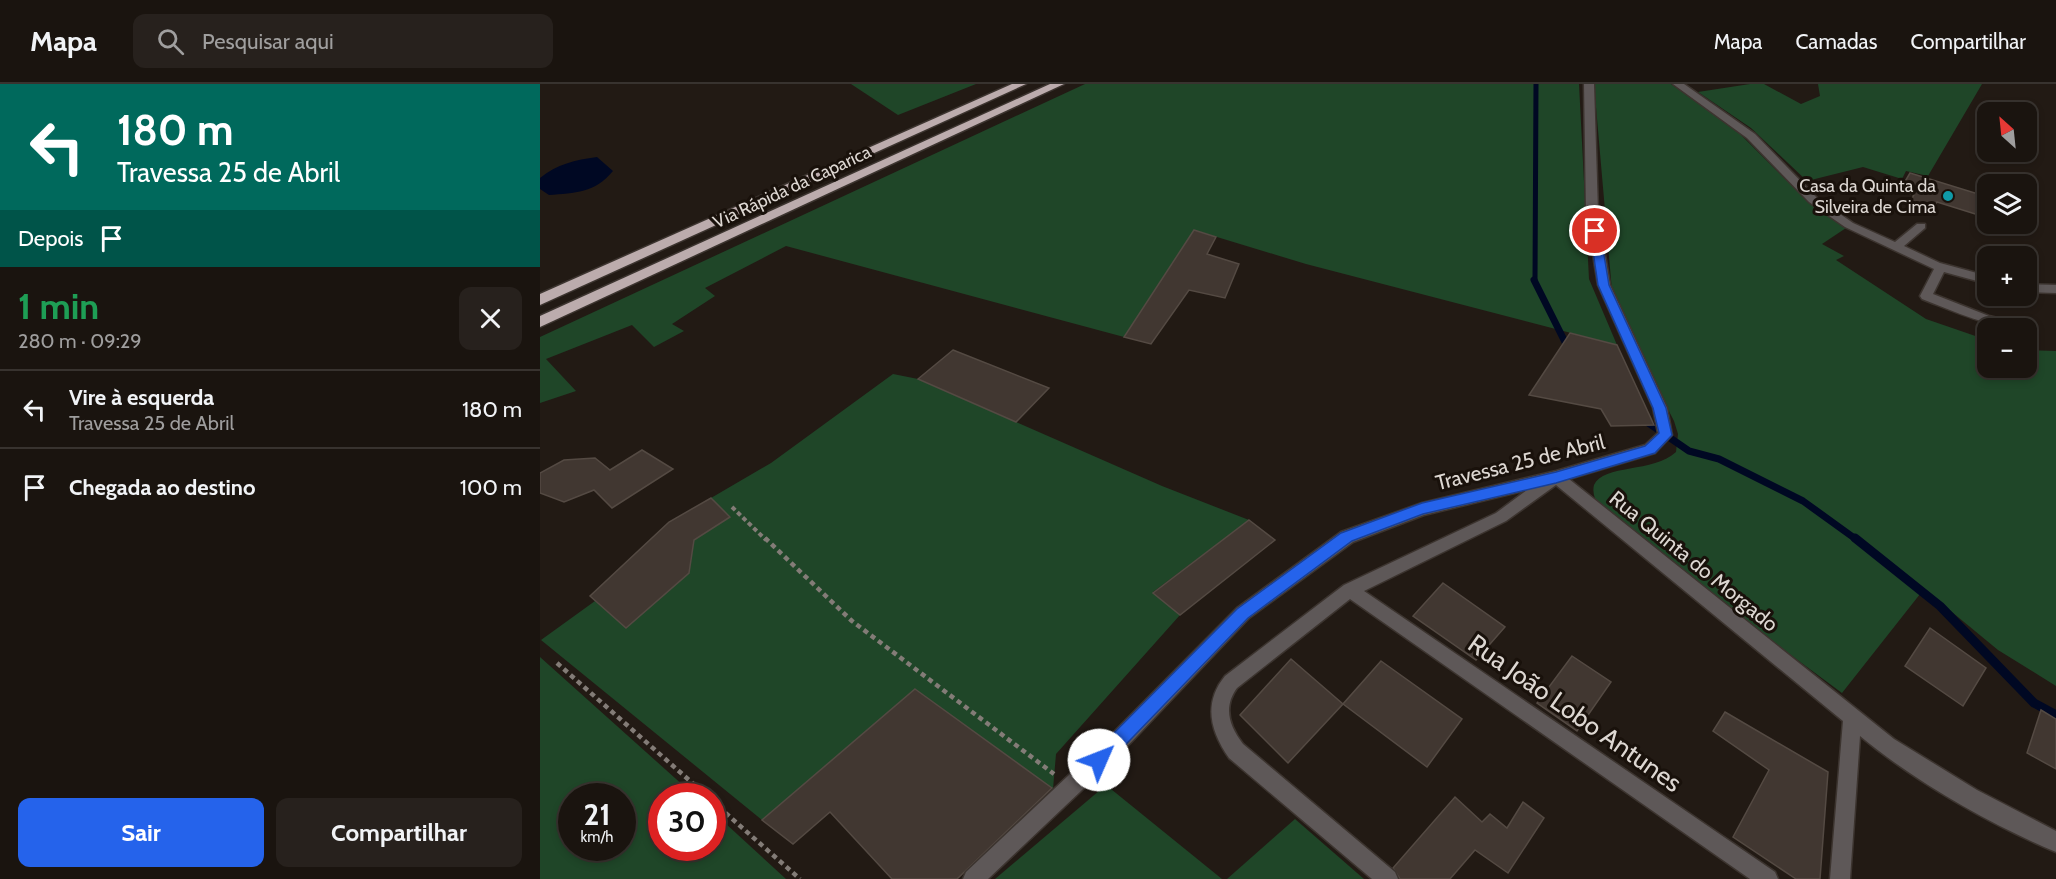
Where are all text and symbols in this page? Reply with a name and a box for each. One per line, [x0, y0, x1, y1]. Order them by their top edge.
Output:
search box [133, 14, 553, 68]
text: Mapa [30, 24, 97, 58]
icon: search [154, 25, 187, 58]
text: Pesquisar aqui [202, 28, 334, 55]
text: Mapa [1714, 29, 1762, 54]
text: Camadas [1795, 29, 1877, 54]
text: Compartilhar [1910, 29, 2026, 54]
north arrow [1977, 102, 2037, 162]
map controls [1977, 102, 2037, 378]
text: 180 m [117, 104, 233, 156]
icon: left [18, 108, 96, 186]
street label: Via Rápida da Caparica [710, 141, 875, 233]
text: Travessa 25 de Abril [117, 156, 340, 189]
button: layers [1977, 174, 2037, 234]
place label: Casa da Quinta da Silveira de Cima [1799, 175, 1936, 218]
marker: Casa da Quinta da Silveira de Cima [1941, 189, 1955, 203]
pin [1569, 205, 1620, 256]
icon: arrive [1578, 214, 1611, 247]
icon: arrive [95, 222, 128, 255]
text: Depois [18, 225, 83, 252]
button: + [1977, 246, 2037, 306]
text: 1 min [18, 284, 99, 328]
button: close [459, 287, 522, 350]
button: − [1977, 318, 2037, 378]
text: 280 m · 09:29 [18, 329, 142, 353]
text: Vire à esquerda [69, 384, 214, 411]
icon: left [18, 393, 51, 426]
text: 180 m [462, 396, 522, 423]
text: Travessa 25 de Abril [69, 411, 234, 435]
street label: Travessa 25 de Abril [1433, 429, 1607, 495]
icon: arrive [18, 471, 51, 504]
text: Chegada ao destino [69, 474, 255, 501]
text: 100 m [460, 474, 522, 501]
street label: Rua Quinta do Morgado [1605, 485, 1783, 637]
street label: Rua João Lobo Antunes [1462, 627, 1688, 799]
position arrow [1067, 728, 1131, 792]
speed limit sign: 30 [648, 783, 726, 861]
text: 21 [584, 796, 610, 833]
button: Sair [18, 798, 264, 867]
button: Compartilhar [276, 798, 522, 867]
text: km/h [581, 828, 613, 846]

